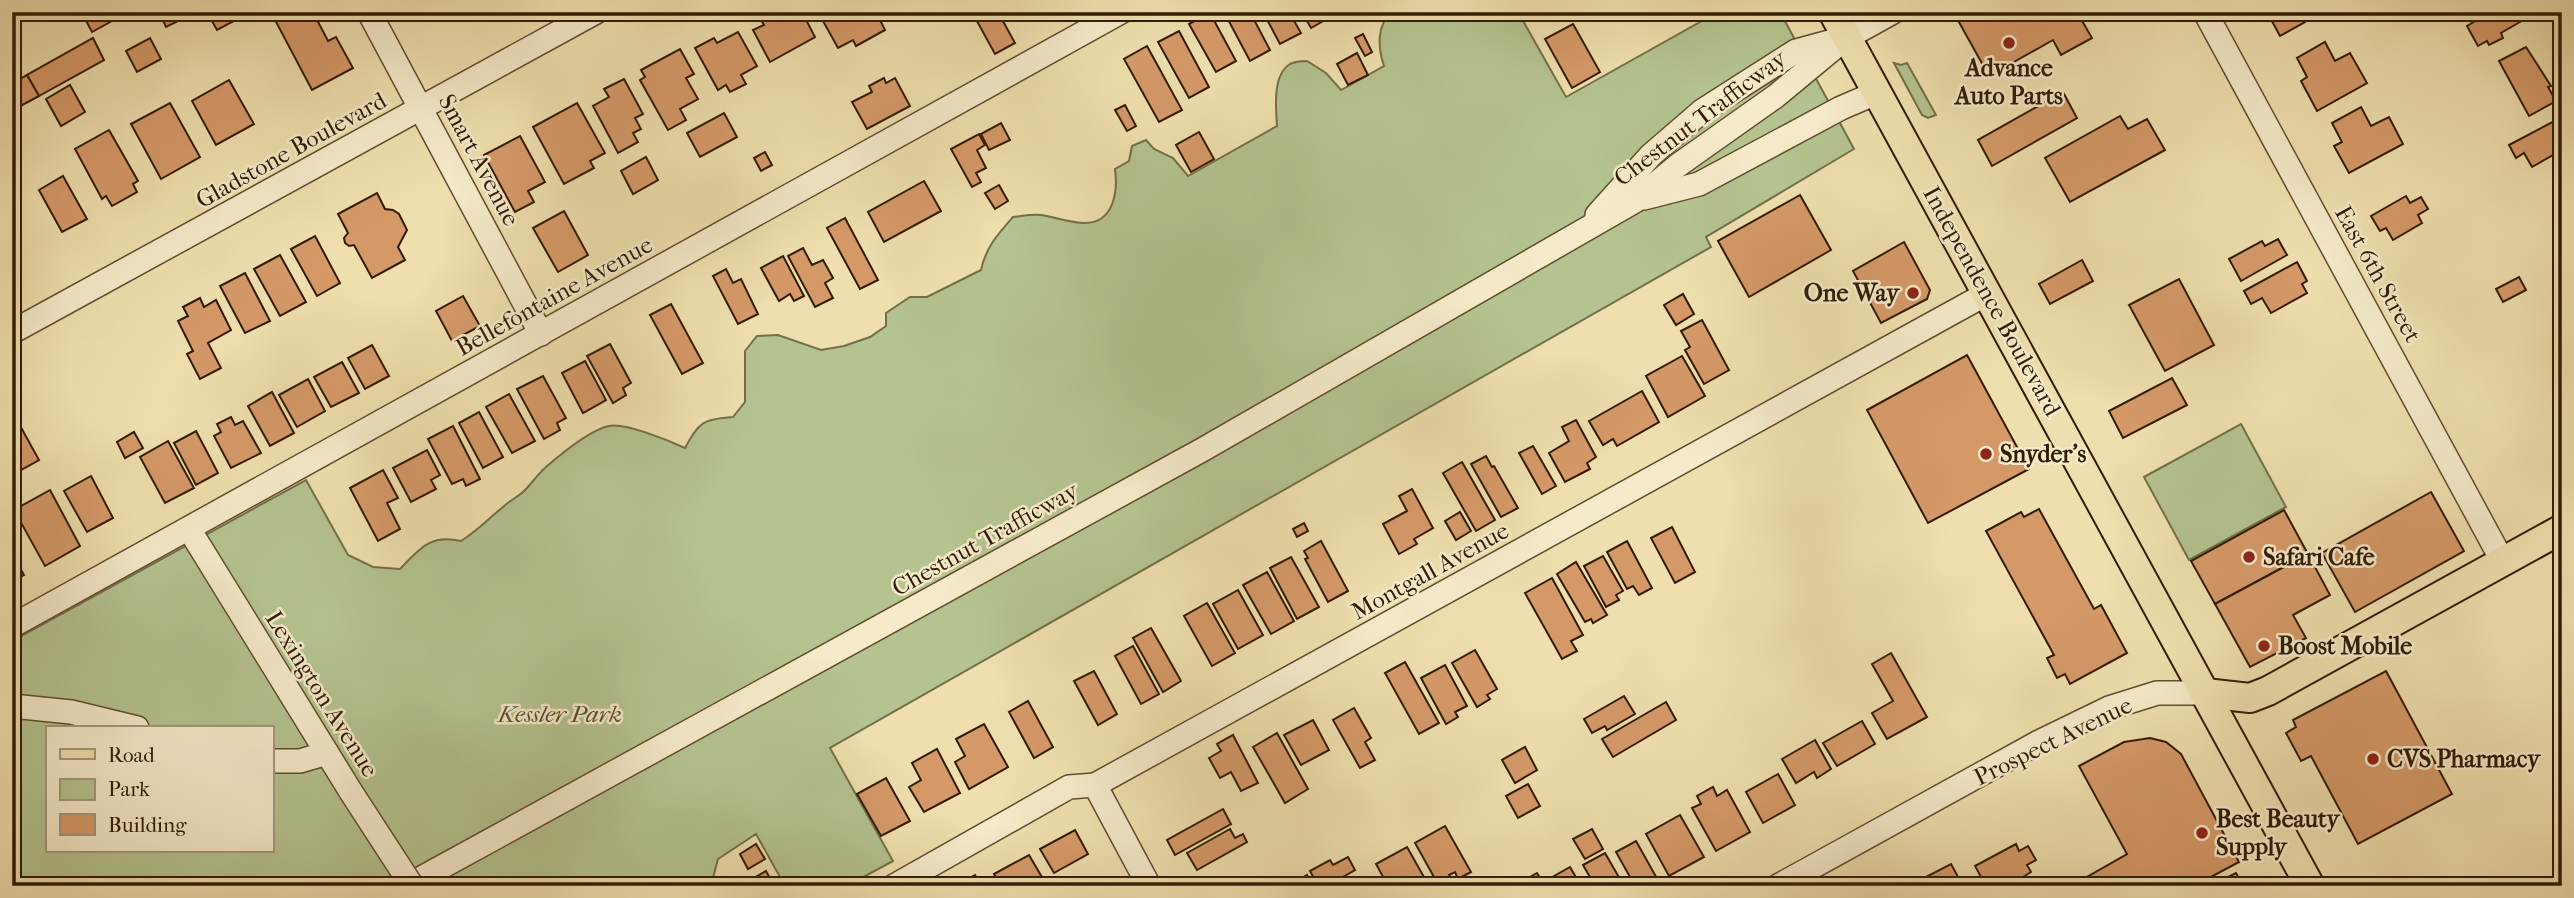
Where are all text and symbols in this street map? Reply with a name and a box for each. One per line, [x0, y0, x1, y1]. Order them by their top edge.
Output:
marker: Advance Auto Parts [2001, 35, 2017, 51]
street label: Chestnut Trafficway [1608, 43, 1793, 192]
place label: Advance Auto Parts [1953, 54, 2063, 110]
street label: Gladstone Boulevard [191, 86, 392, 214]
street label: Smart Avenue [433, 89, 525, 231]
street label: Independence Boulevard [1917, 181, 2067, 422]
street label: East 6th Street [2329, 201, 2427, 348]
street label: Bellefontaine Avenue [451, 230, 657, 362]
place label: One Way [1804, 279, 1900, 307]
marker: One Way [1905, 285, 1921, 301]
place label: Snyder's [2000, 440, 2087, 468]
marker: Snyder's [1978, 446, 1994, 462]
street label: Chestnut Trafficway [887, 476, 1084, 602]
street label: Montgall Avenue [1346, 516, 1514, 626]
place label: Safari Cafe [2263, 543, 2375, 571]
marker: Safari Cafe [2241, 549, 2257, 565]
street label: Lexington Avenue [260, 606, 384, 782]
place label: Boost Mobile [2278, 632, 2412, 660]
marker: Boost Mobile [2256, 638, 2272, 654]
street label: Prospect Avenue [1969, 691, 2137, 791]
park label: Kessler Park [496, 700, 622, 728]
legend [46, 726, 273, 852]
text: Road [108, 743, 155, 767]
place label: CVS Pharmacy [2387, 745, 2541, 773]
marker: CVS Pharmacy [2365, 751, 2381, 767]
text: Park [108, 777, 150, 801]
place label: Best Beauty Supply [2216, 805, 2341, 861]
text: Building [108, 813, 187, 837]
marker: Best Beauty Supply [2194, 825, 2210, 841]

